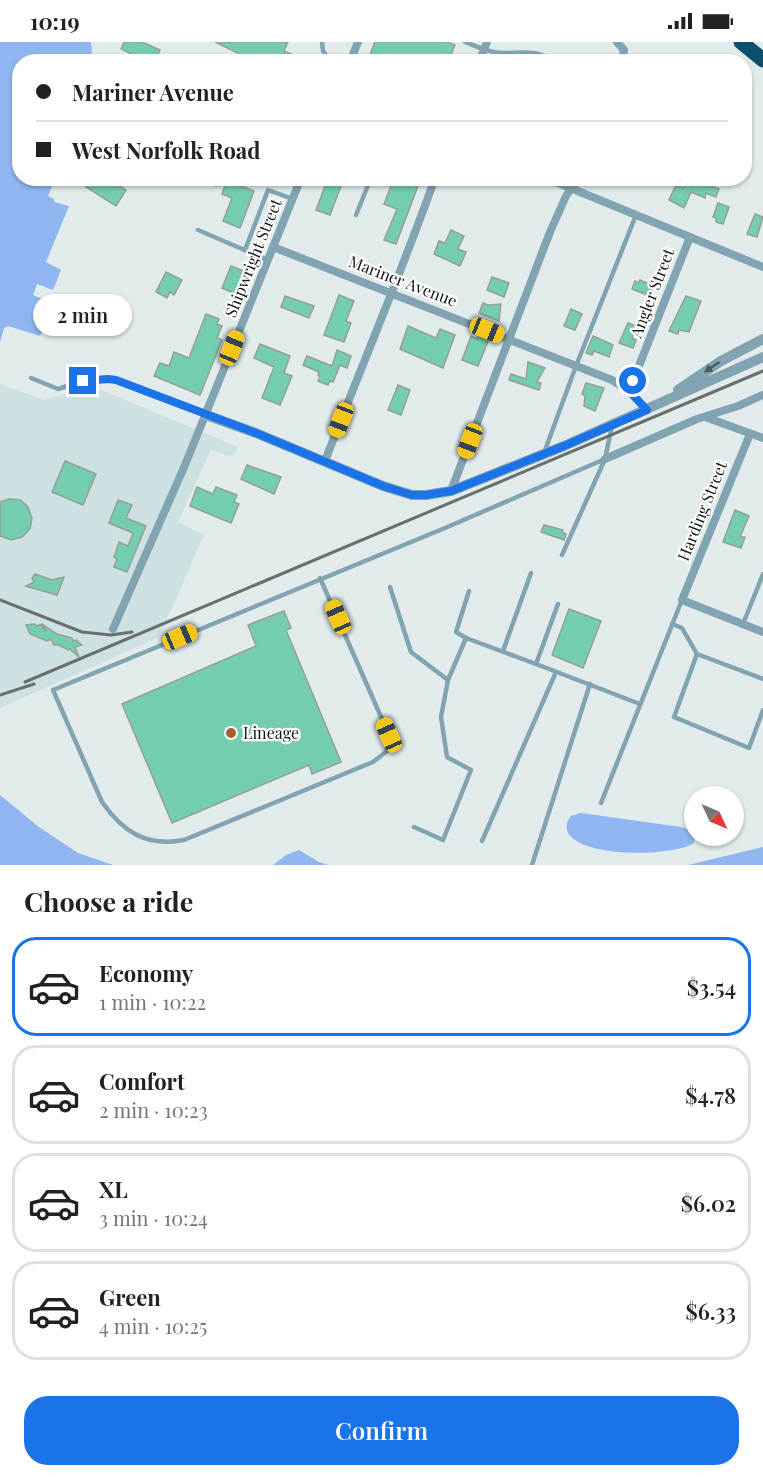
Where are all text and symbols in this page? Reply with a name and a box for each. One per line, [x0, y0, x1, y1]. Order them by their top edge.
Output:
text: 10:19 [30, 6, 80, 36]
text: Mariner Avenue [72, 77, 234, 107]
text: West Norfolk Road [72, 135, 260, 165]
street label: Shipwright Street [219, 195, 286, 320]
street label: Angler Street [624, 245, 678, 341]
street label: Mariner Avenue [346, 250, 460, 311]
callout: 2 min [34, 294, 132, 336]
text: 2 min [57, 301, 108, 328]
car [467, 315, 507, 345]
car [217, 328, 247, 368]
one-way arrow [703, 362, 720, 373]
route end [69, 367, 96, 394]
route start [619, 367, 646, 394]
car [326, 400, 356, 440]
car [455, 421, 485, 461]
street label: Harding Street [672, 458, 731, 564]
car [322, 597, 354, 637]
car [160, 622, 200, 652]
car [373, 715, 405, 755]
place label: Lineage [243, 722, 299, 743]
marker: Lineage [224, 726, 238, 740]
north arrow [684, 786, 744, 846]
map controls [684, 786, 744, 846]
text: Choose a ride [24, 883, 193, 919]
text: Economy [99, 958, 193, 988]
icon: car [27, 960, 81, 1014]
text: $3.54 [687, 972, 736, 1002]
text: 1 min · 10:22 [99, 988, 206, 1015]
text: Comfort [99, 1066, 185, 1096]
icon: car [27, 1068, 81, 1122]
text: $4.78 [685, 1080, 736, 1110]
text: 2 min · 10:23 [99, 1096, 208, 1123]
text: XL [99, 1174, 128, 1204]
icon: car [27, 1176, 81, 1230]
text: $6.02 [681, 1188, 736, 1218]
text: 3 min · 10:24 [99, 1204, 208, 1231]
text: Green [99, 1282, 161, 1312]
icon: car [27, 1284, 81, 1338]
text: $6.33 [685, 1296, 736, 1326]
text: 4 min · 10:25 [99, 1312, 207, 1339]
button: Confirm [24, 1396, 739, 1465]

